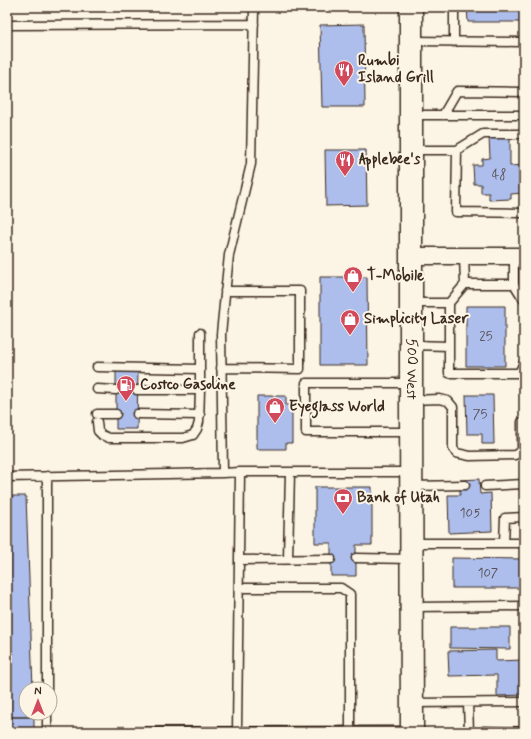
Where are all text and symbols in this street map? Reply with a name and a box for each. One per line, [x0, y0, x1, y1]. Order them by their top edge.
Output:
place label: Rumbi Island Grill [358, 51, 434, 88]
restaurant icon: Rumbi Island Grill [333, 59, 355, 87]
restaurant icon: Applebee's [334, 149, 356, 177]
place label: Applebee's [359, 150, 421, 171]
house number: 48 [492, 167, 506, 184]
shop icon: T-Mobile [342, 265, 364, 293]
place label: T-Mobile [367, 266, 424, 286]
shop icon: Simplicity Laser [339, 308, 361, 336]
place label: Simplicity Laser [364, 309, 469, 329]
house number: 25 [479, 328, 493, 345]
street label: 500 West [401, 338, 421, 400]
fuel station icon: Costco Gasoline [115, 374, 137, 402]
place label: Costco Gasoline [140, 375, 236, 395]
shop icon: Eyeglass World [264, 396, 286, 424]
place label: Eyeglass World [289, 397, 385, 419]
house number: 75 [473, 406, 487, 423]
bank icon: Bank of Utah [332, 487, 354, 515]
place label: Bank of Utah [357, 488, 440, 508]
house number: 105 [460, 505, 480, 522]
house number: 107 [478, 565, 498, 582]
north arrow [18, 681, 58, 721]
text: N [34, 685, 42, 699]

